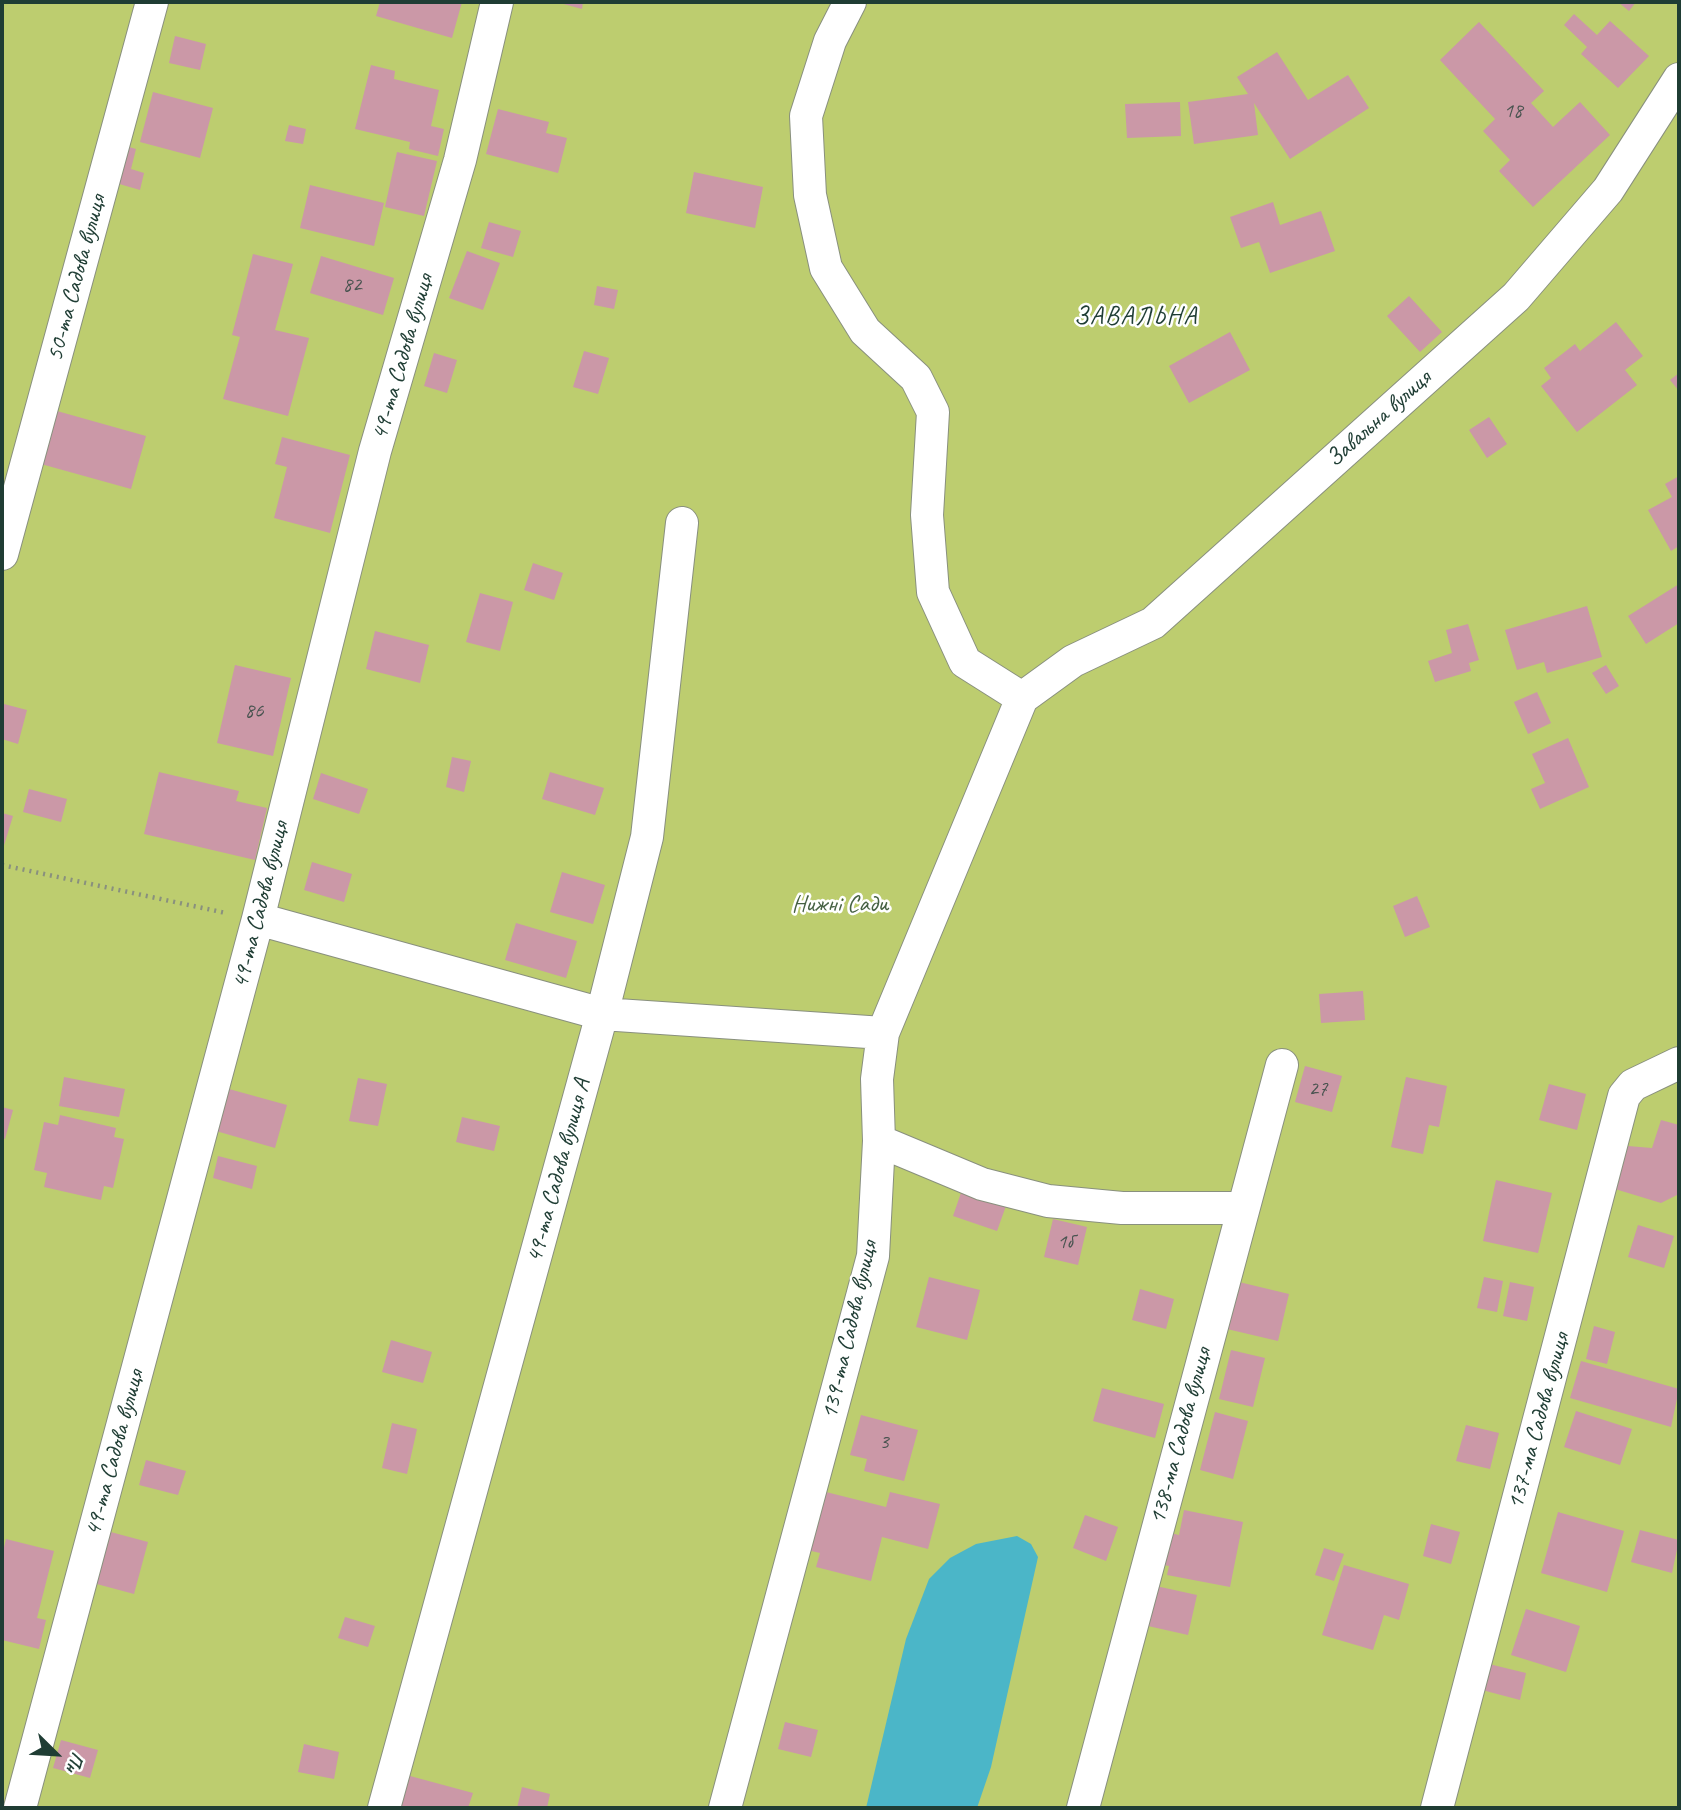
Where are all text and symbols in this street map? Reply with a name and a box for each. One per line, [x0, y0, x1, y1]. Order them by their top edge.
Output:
house number: 18 [1504, 98, 1522, 124]
street label: 50-та Садова вулиця [41, 192, 113, 364]
street label: 49-та Садова вулиця [366, 271, 440, 443]
house number: 82 [343, 272, 361, 298]
district label: ЗАВАЛЬНА [1075, 301, 1197, 333]
street label: Завальна вулиця [1321, 364, 1437, 474]
house number: 86 [245, 698, 263, 724]
street label: 49-та Садова вулиця [226, 819, 296, 991]
park label: Нижні Сади [792, 891, 888, 919]
street label: 49-та Садова вулиця А [521, 1076, 597, 1266]
house number: 27 [1309, 1076, 1327, 1102]
house number: 1б [1057, 1229, 1073, 1255]
street label: 139-та Садова вулиця [816, 1238, 884, 1422]
street label: 137-ма Садова вулиця [1502, 1330, 1576, 1512]
street label: 138-ма Садова вулиця [1144, 1345, 1218, 1527]
street label: 49-та Садова вулиця [79, 1367, 151, 1539]
house number: 3 [879, 1429, 889, 1455]
north arrow [21, 1719, 91, 1789]
text: Пн [60, 1749, 90, 1777]

